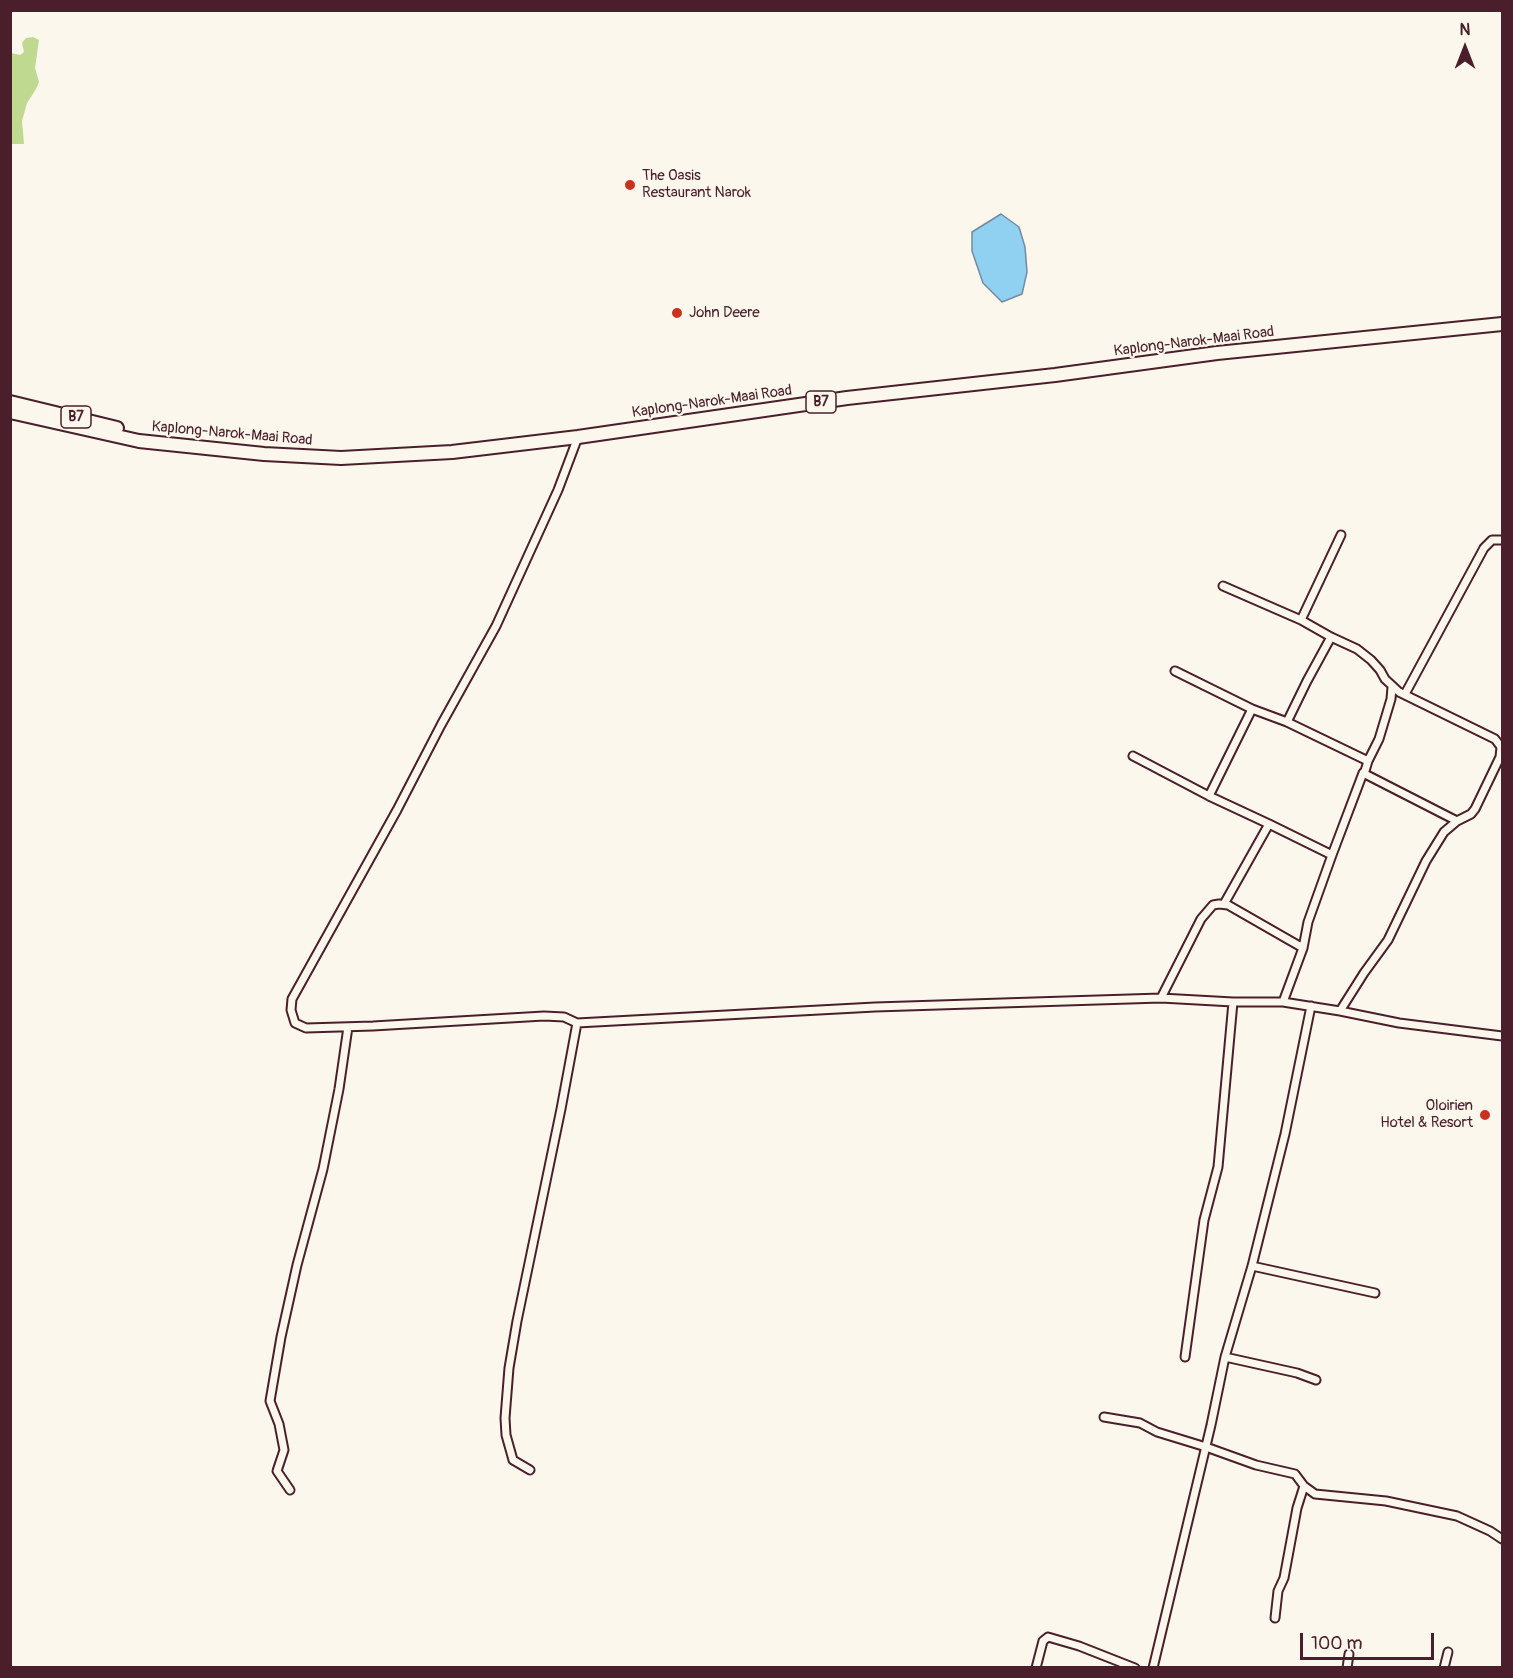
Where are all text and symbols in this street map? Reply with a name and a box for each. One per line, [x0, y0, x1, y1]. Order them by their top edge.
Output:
north arrow [1435, 18, 1495, 78]
text: N [1460, 20, 1470, 40]
place label: The Oasis Restaurant Narok [642, 167, 751, 202]
marker: The Oasis Restaurant Narok [623, 178, 637, 192]
place label: John Deere [689, 304, 760, 322]
marker: John Deere [670, 306, 684, 320]
street label: Kaplong-Narok-Maai Road [1113, 323, 1275, 361]
street label: Kaplong-Narok-Maai Road [631, 382, 793, 422]
road number: B7 [806, 391, 836, 413]
road number: B7 [61, 406, 91, 428]
street label: Kaplong-Narok-Maai Road [151, 418, 313, 450]
place label: Oloirien Hotel & Resort [1380, 1097, 1473, 1132]
marker: Oloirien Hotel & Resort [1478, 1108, 1492, 1122]
scale bar [1303, 1621, 1436, 1659]
text: 100 m [1311, 1632, 1363, 1655]

